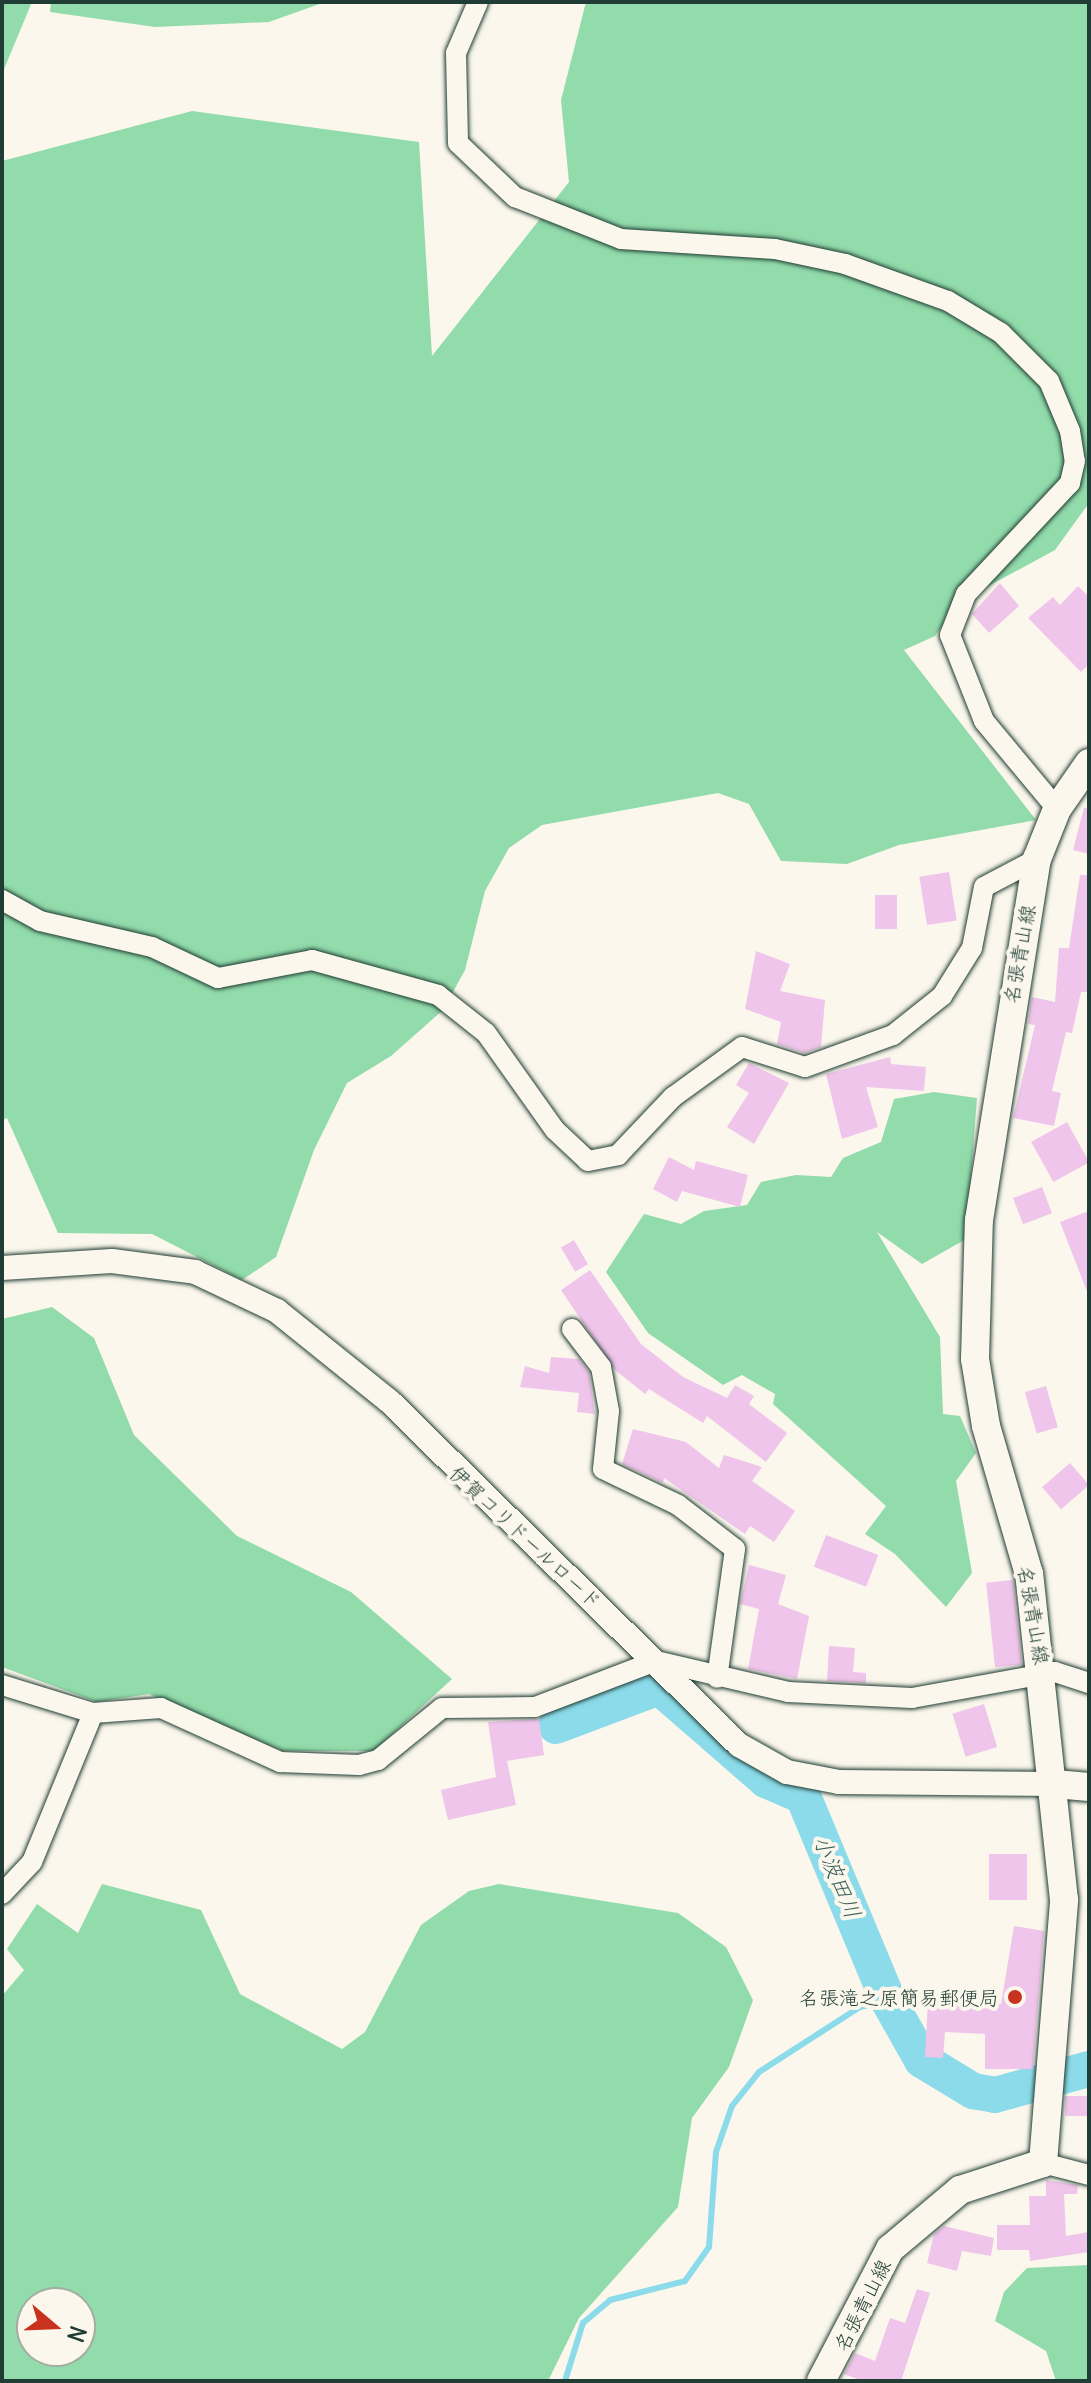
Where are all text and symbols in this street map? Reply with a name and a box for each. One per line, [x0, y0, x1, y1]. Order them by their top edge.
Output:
street label: 名張青山線 [998, 903, 1040, 1005]
street label: 伊賀コリドールロード [445, 1460, 607, 1614]
street label: 名張青山線 [1013, 1564, 1055, 1666]
water label: 小波田川 [808, 1831, 866, 1923]
place label: 名張滝之原簡易郵便局 [799, 1985, 999, 2009]
marker: 名張滝之原簡易郵便局 [1006, 1988, 1024, 2006]
street label: 名張青山線 [829, 2255, 895, 2355]
north arrow [16, 2287, 96, 2367]
text: N [61, 2322, 93, 2346]

